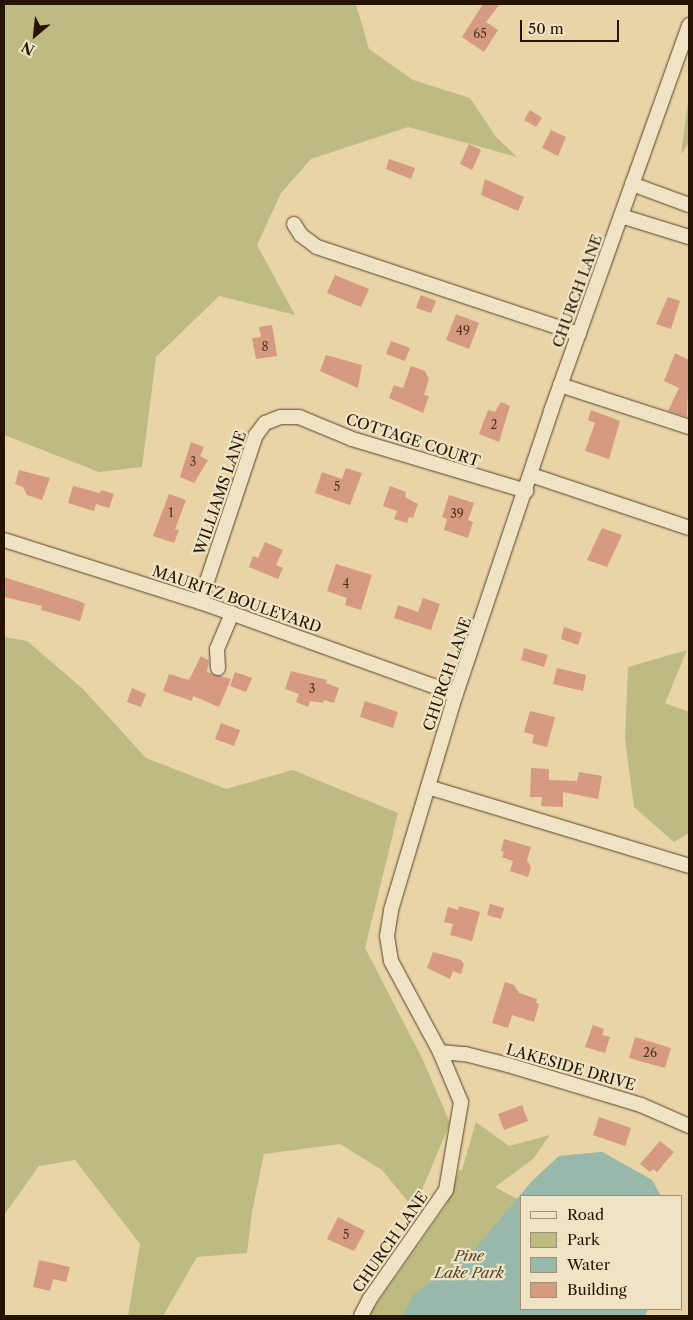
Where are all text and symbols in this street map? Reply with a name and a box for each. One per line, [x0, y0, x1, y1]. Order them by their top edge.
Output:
north arrow [10, 10, 60, 60]
scale bar [523, 10, 622, 42]
text: 50 m [528, 19, 564, 38]
house number: 65 [473, 27, 487, 41]
text: N [18, 37, 38, 59]
street label: CHURCH LANE [548, 232, 606, 350]
house number: 49 [456, 324, 470, 338]
house number: 8 [261, 340, 269, 354]
street label: COTTAGE COURT [344, 410, 482, 470]
house number: 2 [491, 418, 497, 432]
street label: WILLIAMS LANE [190, 428, 250, 558]
house number: 3 [190, 455, 196, 469]
house number: 5 [334, 480, 340, 494]
house number: 1 [168, 506, 174, 520]
house number: 39 [450, 507, 464, 521]
street label: MAURITZ BOULEVARD [150, 562, 324, 636]
house number: 4 [343, 577, 349, 591]
street label: CHURCH LANE [419, 615, 475, 733]
house number: 3 [309, 682, 315, 696]
street label: LAKESIDE DRIVE [504, 1040, 638, 1094]
house number: 26 [643, 1046, 657, 1060]
street label: CHURCH LANE [349, 1188, 431, 1296]
legend [520, 1195, 683, 1310]
text: Road [567, 1205, 604, 1224]
house number: 5 [343, 1228, 349, 1242]
text: Park [567, 1230, 600, 1249]
park label: Pine Lake Park [434, 1246, 504, 1281]
text: Water [567, 1255, 610, 1274]
text: Building [567, 1280, 627, 1299]

